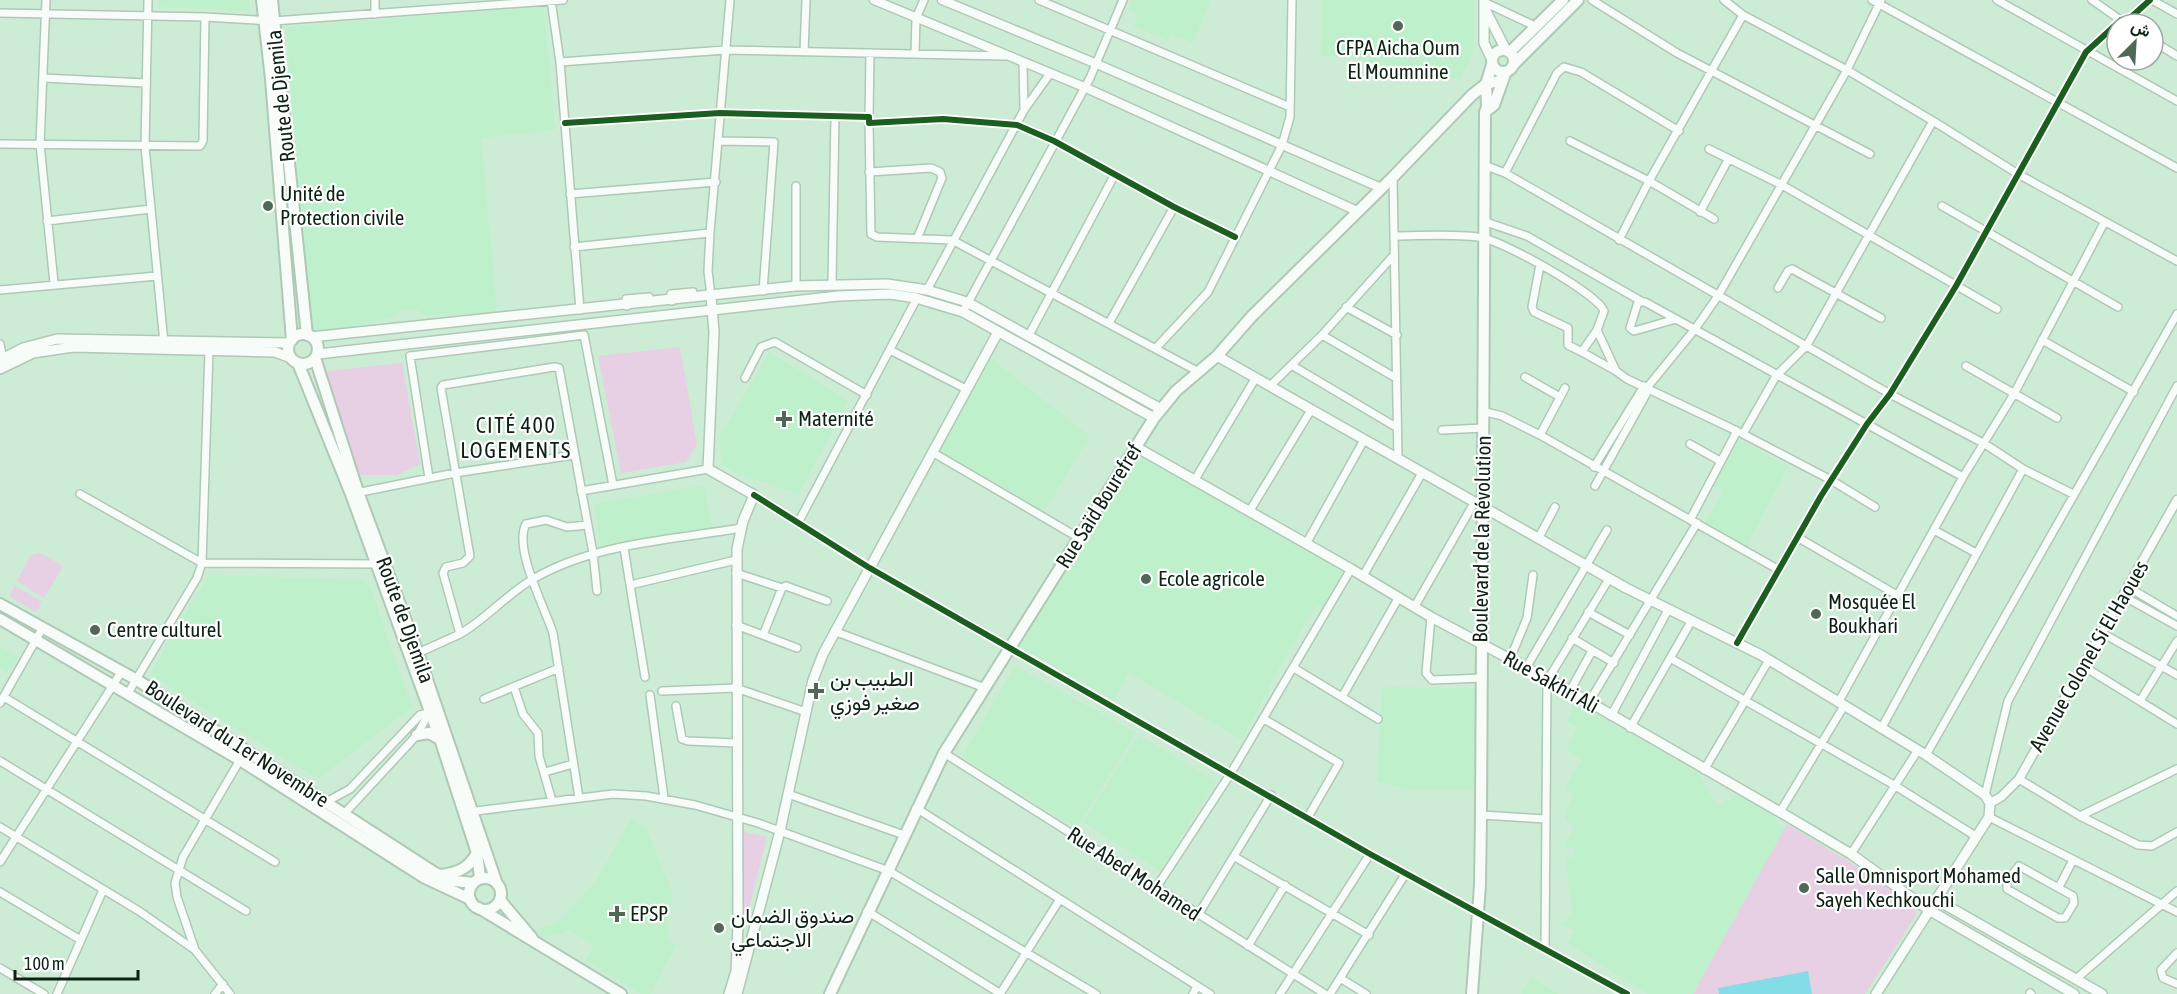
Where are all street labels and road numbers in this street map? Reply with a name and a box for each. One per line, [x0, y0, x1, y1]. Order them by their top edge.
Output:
street label: Route de Djemila [261, 29, 299, 163]
street label: Boulevard de la Révolution [1467, 435, 1495, 643]
street label: Rue Saïd Bourefref [1050, 439, 1146, 572]
street label: Route de Djemila [372, 553, 440, 686]
street label: Avenue Colonel Si El Haoues [2024, 556, 2153, 755]
street label: Rue Sakhri Ali [1499, 645, 1604, 717]
street label: Boulevard du 1er Novembre [141, 675, 334, 812]
street label: Rue Abed Mohamed [1063, 821, 1206, 925]

